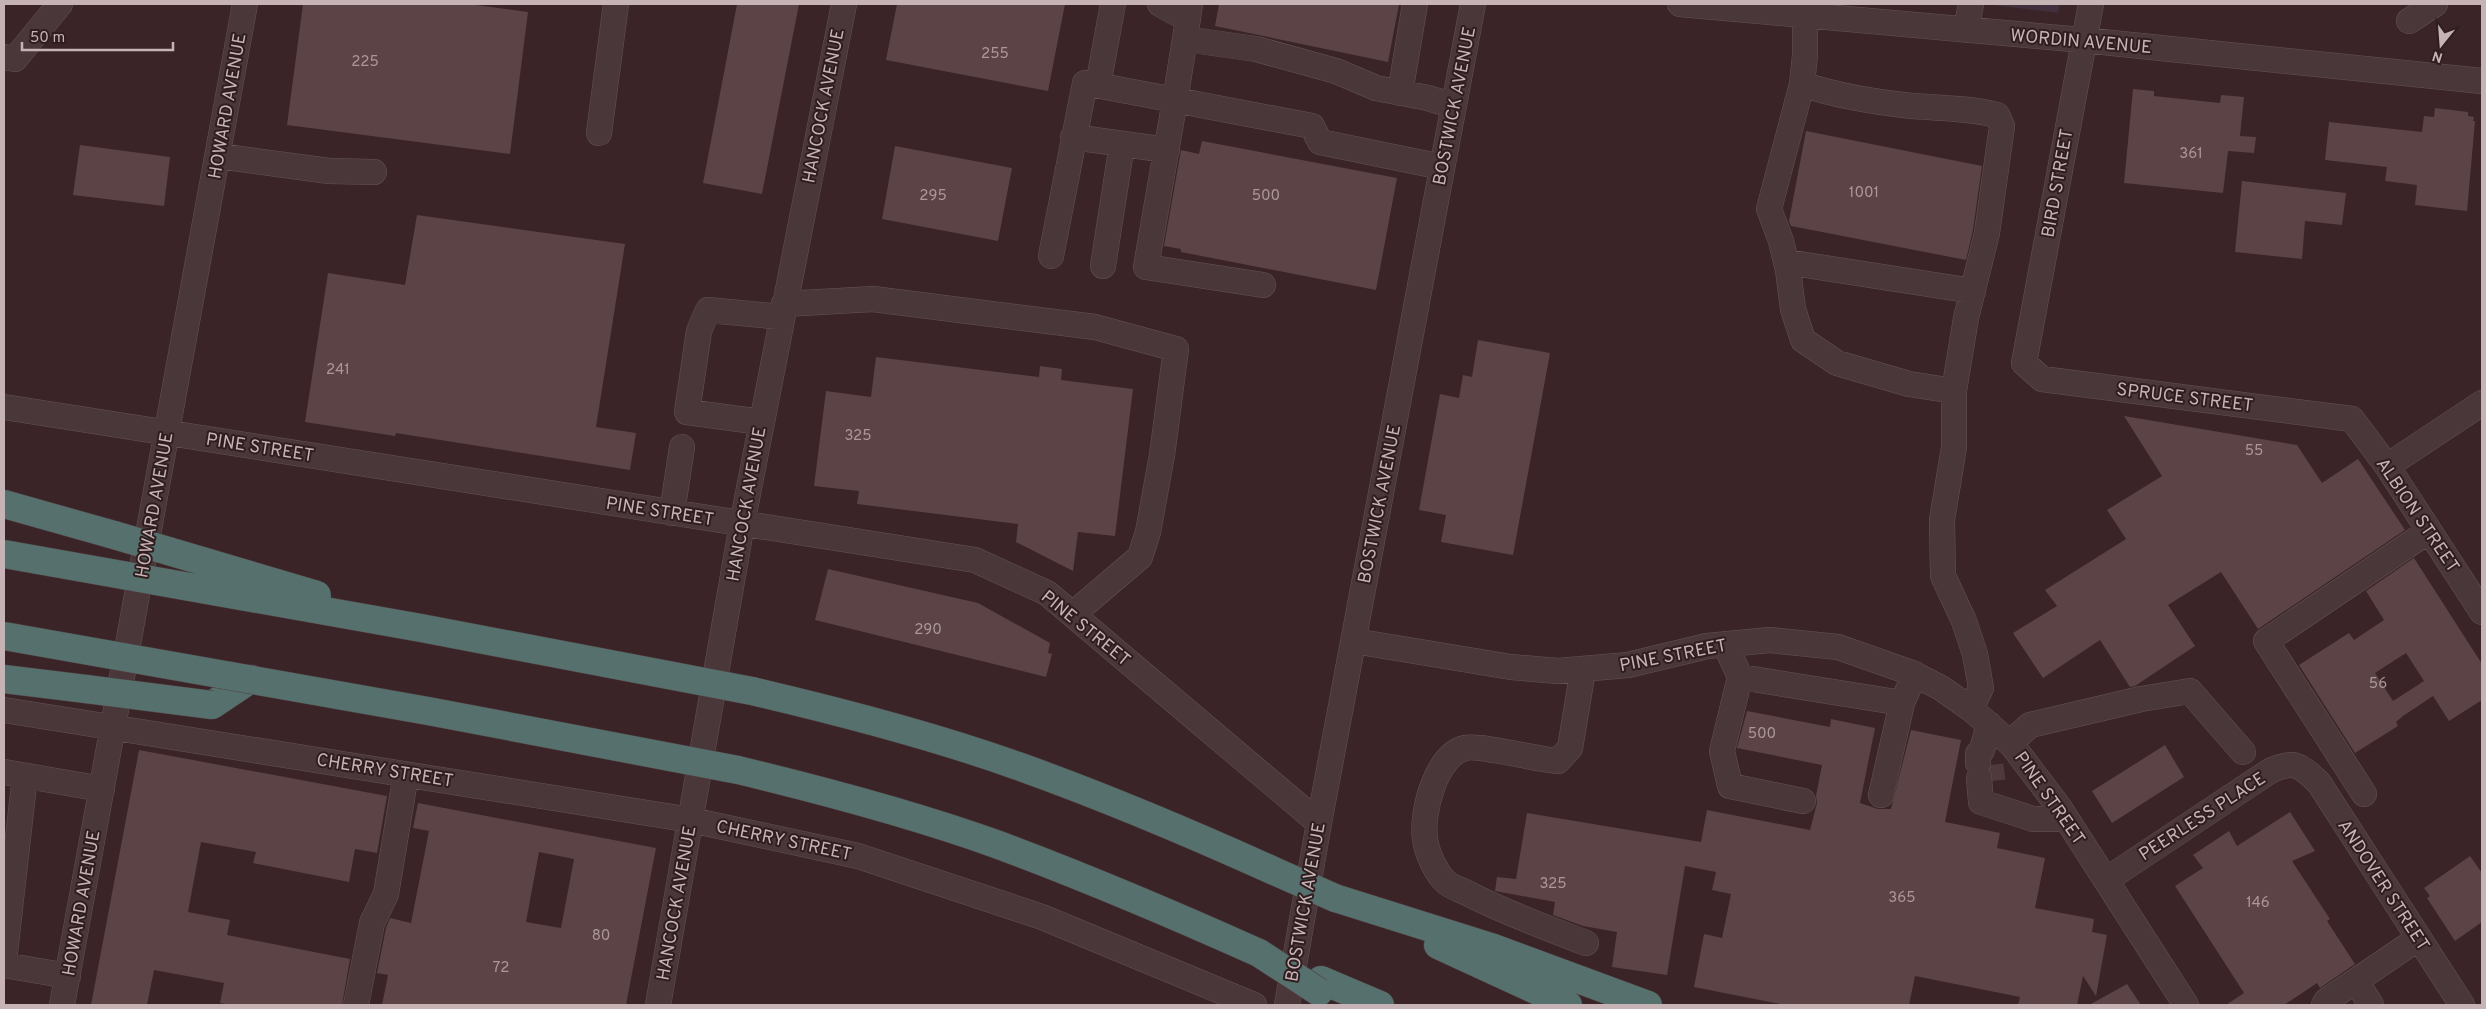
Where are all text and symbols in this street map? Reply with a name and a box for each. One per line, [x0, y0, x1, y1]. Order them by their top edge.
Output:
scale bar [22, 20, 174, 52]
north arrow [2416, 20, 2466, 70]
street label: BOSTWICK AVENUE [1429, 25, 1482, 188]
street label: WORDIN AVENUE [2009, 25, 2153, 60]
street label: HANCOCK AVENUE [798, 27, 851, 185]
text: 50 m [30, 29, 65, 48]
street label: HOWARD AVENUE [204, 32, 253, 181]
house number: 255 [981, 45, 1009, 64]
text: N [2430, 46, 2445, 66]
house number: 225 [351, 53, 379, 72]
street label: BIRD STREET [2038, 127, 2079, 239]
house number: 361 [2179, 145, 2203, 164]
house number: 1001 [1849, 184, 1879, 203]
house number: 295 [919, 187, 947, 206]
house number: 500 [1252, 187, 1280, 206]
house number: 241 [326, 361, 350, 380]
street label: SPRUCE STREET [2115, 379, 2254, 418]
street label: BOSTWICK AVENUE [1354, 423, 1407, 586]
street label: HANCOCK AVENUE [723, 425, 772, 583]
house number: 325 [844, 427, 872, 446]
street label: PINE STREET [204, 429, 315, 468]
street label: HOWARD AVENUE [131, 431, 180, 580]
house number: 55 [2245, 442, 2263, 461]
street label: ALBION STREET [2370, 454, 2464, 578]
street label: PINE STREET [604, 493, 715, 532]
street label: PINE STREET [1036, 586, 1135, 672]
house number: 290 [914, 621, 942, 640]
street label: PINE STREET [1618, 635, 1729, 678]
house number: 56 [2369, 675, 2387, 694]
house number: 500 [1748, 725, 1776, 744]
street label: PINE STREET [2008, 748, 2089, 850]
street label: CHERRY STREET [315, 749, 455, 794]
street label: PEERLESS PLACE [2135, 768, 2271, 867]
street label: CHERRY STREET [714, 816, 854, 867]
street label: ANDOVER STREET [2332, 816, 2434, 956]
street label: BOSTWICK AVENUE [1281, 821, 1332, 984]
street label: HANCOCK AVENUE [653, 824, 702, 982]
street label: HOWARD AVENUE [58, 829, 107, 978]
house number: 325 [1539, 875, 1567, 894]
house number: 365 [1888, 889, 1916, 908]
house number: 146 [2246, 894, 2270, 913]
house number: 80 [592, 927, 610, 946]
house number: 72 [493, 959, 509, 978]

